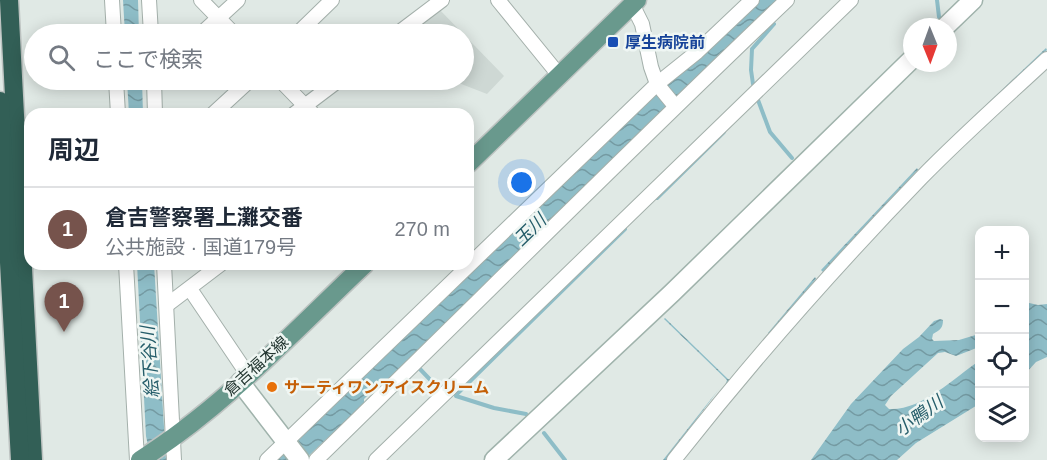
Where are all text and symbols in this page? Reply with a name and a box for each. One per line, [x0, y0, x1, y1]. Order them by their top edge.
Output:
north arrow [903, 18, 957, 72]
search box [24, 24, 474, 90]
place label: 厚生病院前 [625, 34, 705, 51]
marker: 厚生病院前 [606, 35, 620, 49]
icon: search [45, 41, 78, 74]
text: ここで検索 [93, 47, 203, 72]
text: 周辺 [48, 135, 100, 165]
your location [507, 168, 536, 197]
text: 倉吉警察署上灘交番 [105, 205, 303, 230]
water label: 玉川 [510, 209, 551, 250]
text: 1 [62, 218, 73, 240]
text: 270 m [394, 218, 450, 240]
map controls [975, 226, 1029, 442]
button: + [975, 226, 1029, 280]
text: 公共施設 · 国道179号 [105, 236, 296, 258]
button: − [975, 280, 1029, 334]
pin: 1 [44, 282, 84, 332]
water label: 絵下谷川 [137, 323, 162, 399]
street label: 倉吉福本線 [221, 333, 291, 399]
button: locate [975, 334, 1029, 388]
place label: サーティワンアイスクリーム [284, 379, 489, 396]
marker: サーティワンアイスクリーム [265, 380, 279, 394]
button: layers [975, 388, 1029, 442]
water label: 小鴨川 [891, 391, 948, 440]

